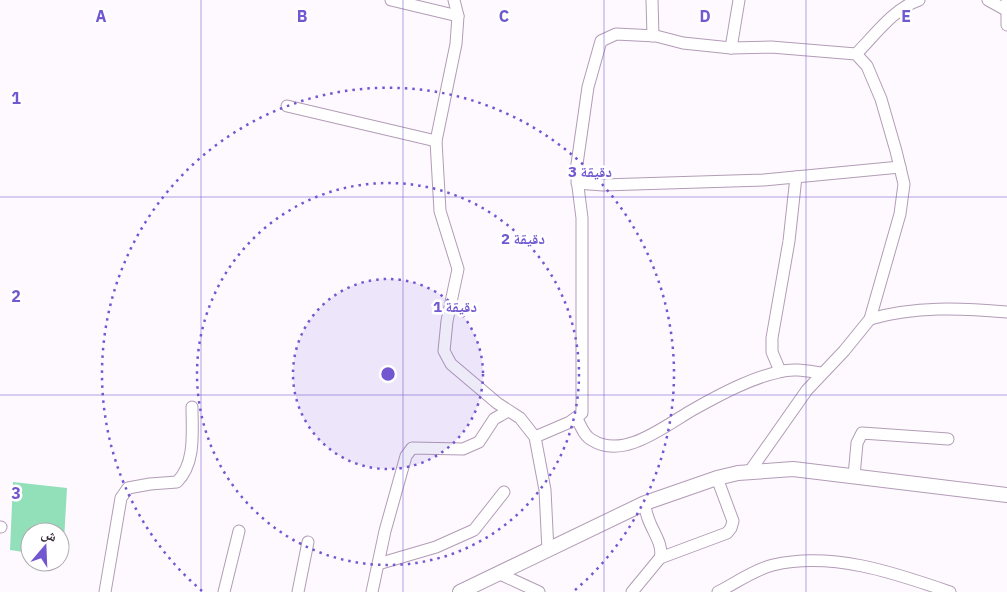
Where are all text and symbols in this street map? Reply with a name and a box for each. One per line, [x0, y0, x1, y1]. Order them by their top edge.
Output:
text: A [96, 6, 107, 26]
text: B [297, 6, 308, 26]
text: C [499, 6, 509, 26]
text: D [699, 6, 711, 26]
text: E [901, 6, 911, 26]
text: 1 [11, 88, 21, 108]
text: 3 دقيقة [568, 162, 612, 181]
text: 2 دقيقة [501, 229, 545, 248]
text: 2 [11, 286, 21, 306]
text: 1 دقيقة [433, 297, 477, 316]
centre of rings [379, 365, 397, 383]
text: 3 [11, 483, 21, 503]
north arrow [20, 522, 70, 572]
text: ش [39, 524, 59, 546]

